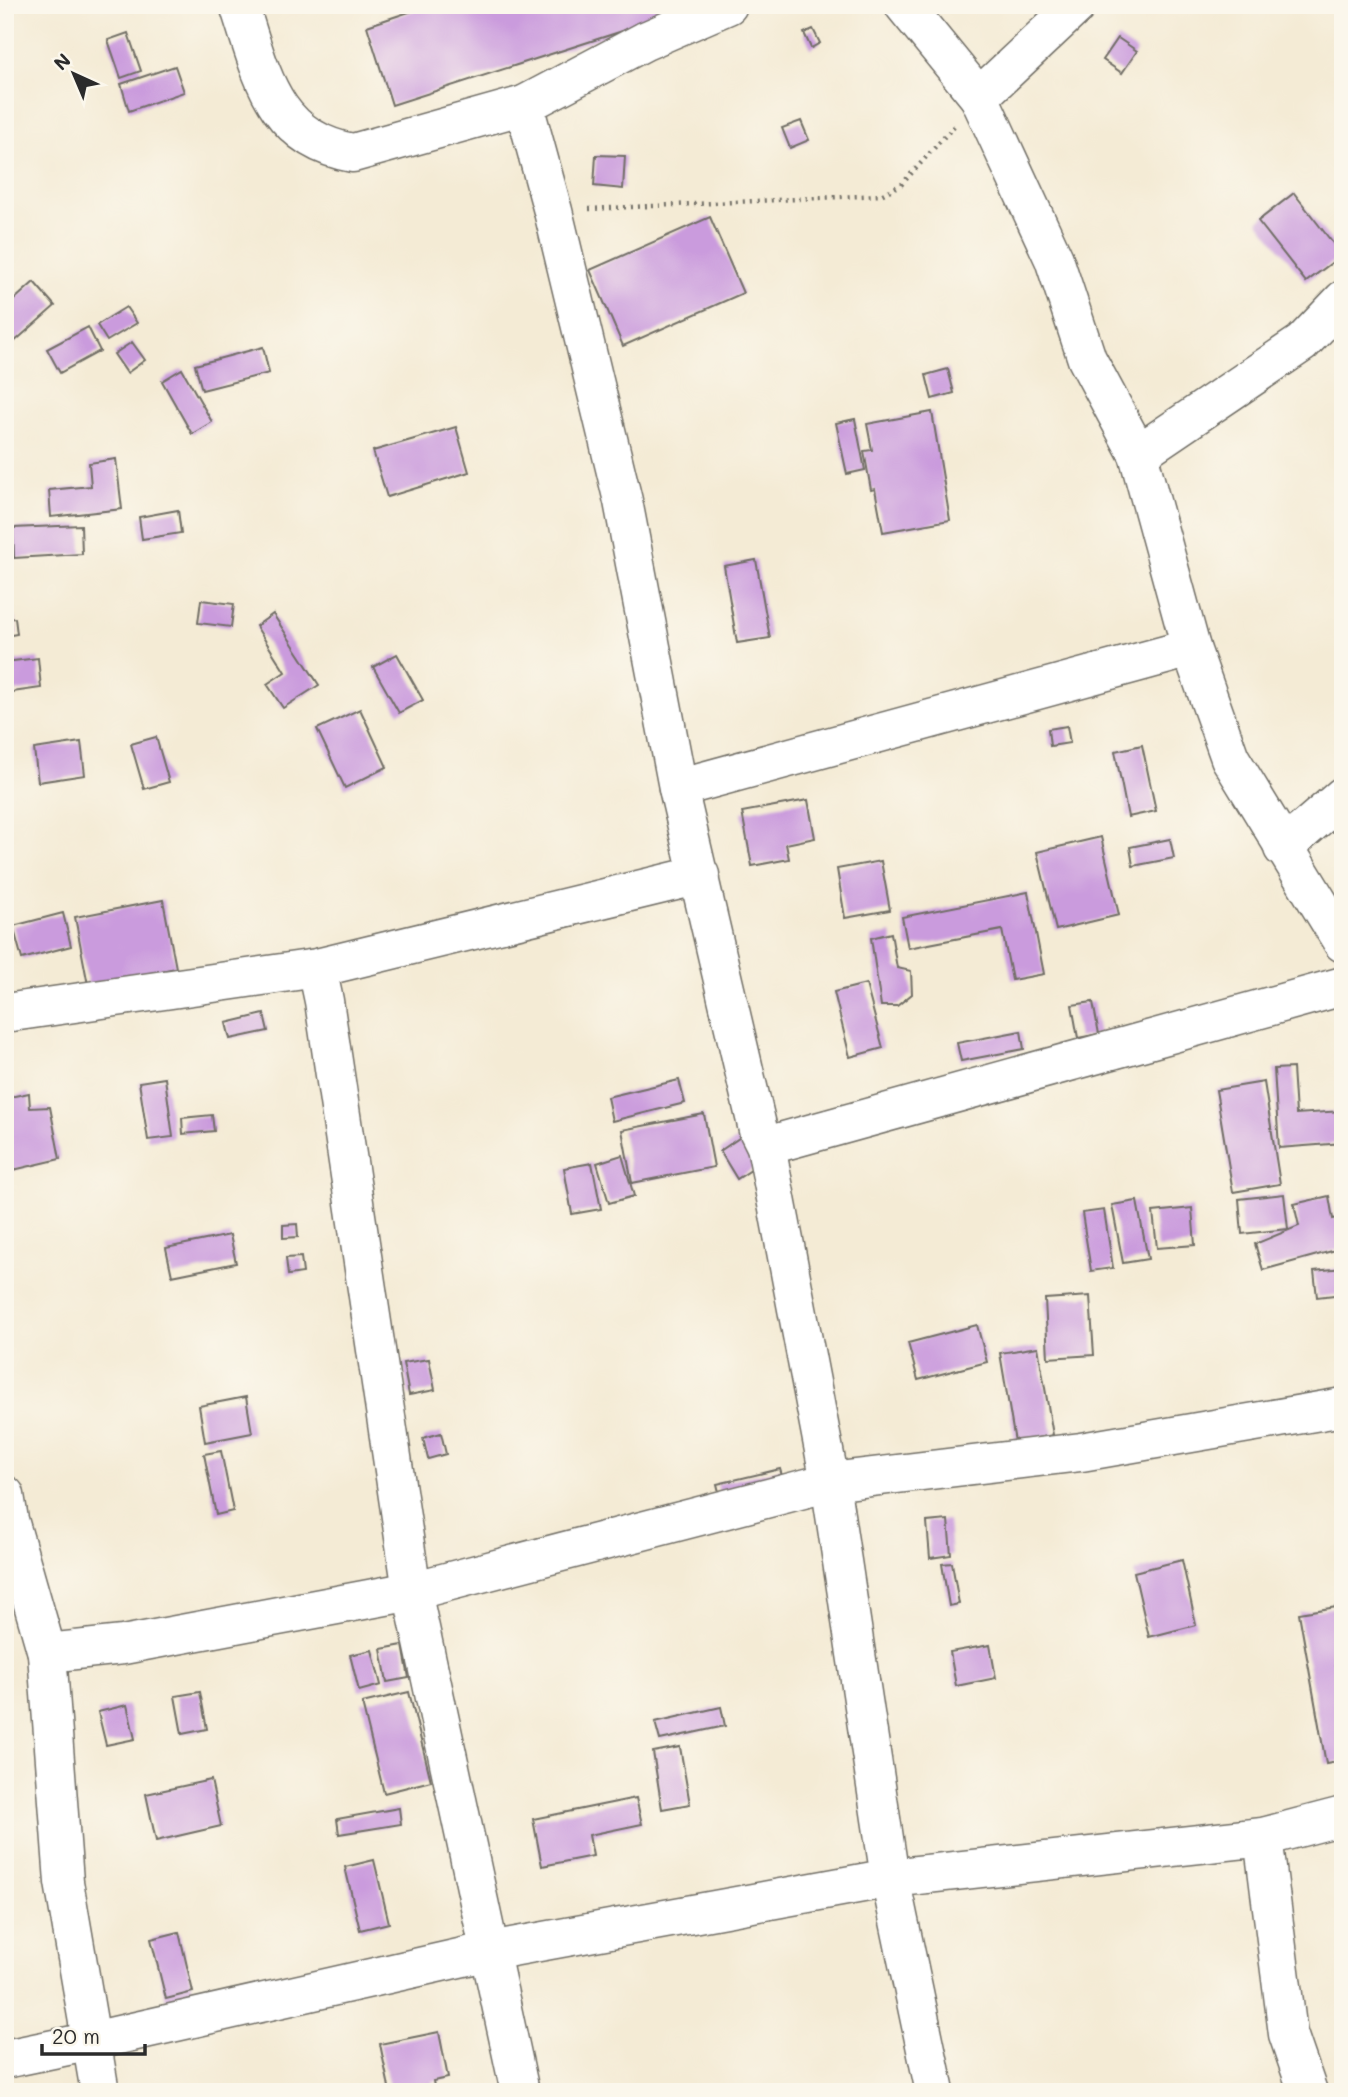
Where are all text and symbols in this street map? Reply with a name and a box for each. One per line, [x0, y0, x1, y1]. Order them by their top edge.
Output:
north arrow [38, 38, 108, 108]
text: N [48, 47, 76, 75]
scale bar [42, 2013, 145, 2057]
text: 20 m [52, 2022, 100, 2049]

